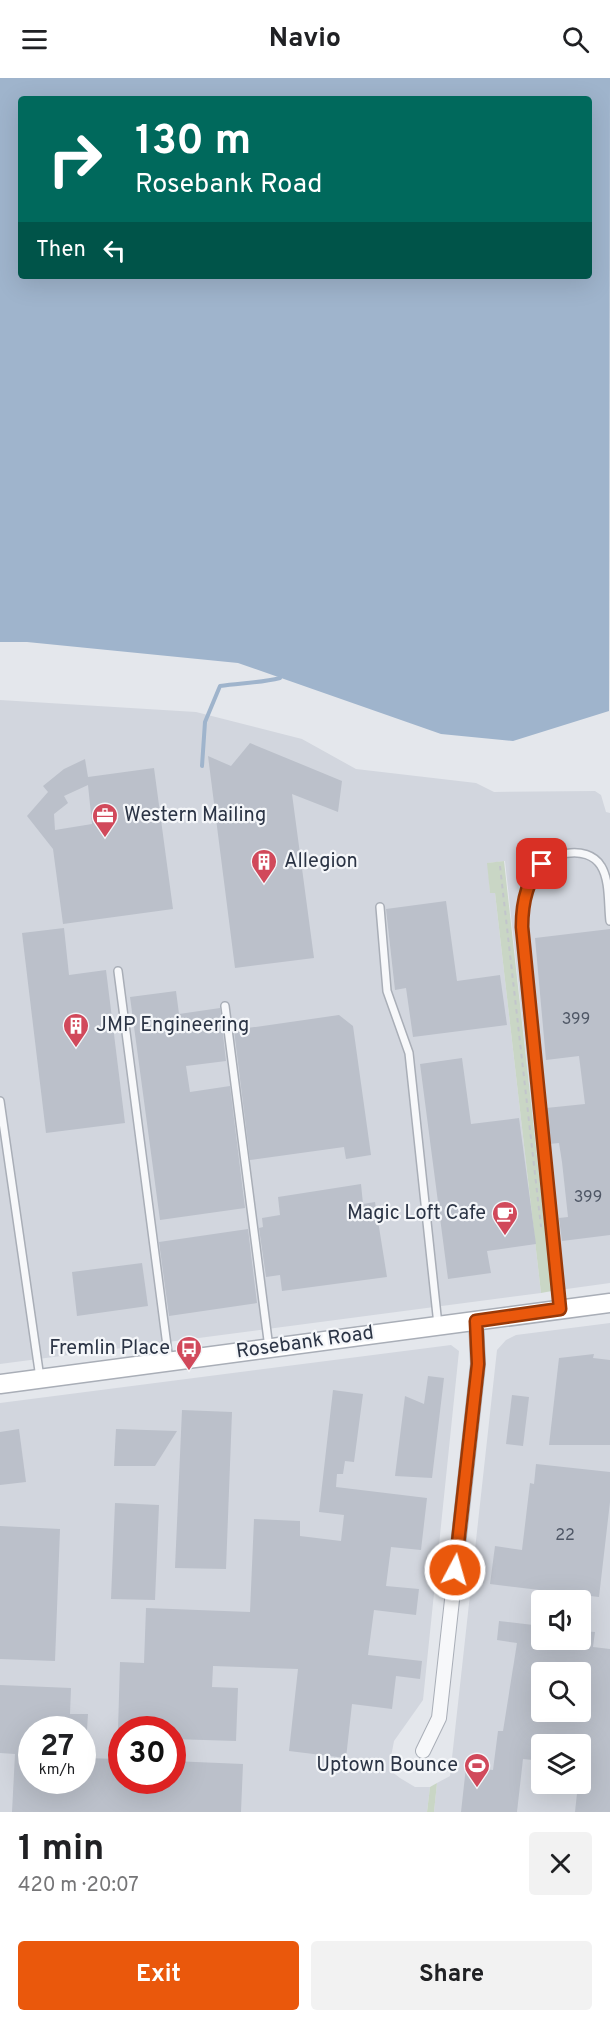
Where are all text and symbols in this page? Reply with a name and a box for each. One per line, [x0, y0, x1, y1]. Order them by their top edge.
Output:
text: Navio [269, 22, 341, 56]
icon: menu [18, 23, 51, 56]
icon: search [559, 23, 592, 56]
text: 130 m [135, 116, 251, 169]
icon: right [36, 120, 114, 198]
text: Rosebank Road [135, 168, 323, 202]
icon: left [98, 234, 131, 267]
text: Then [36, 237, 86, 264]
office icon: Western Mailing [90, 801, 120, 839]
place label: Western Mailing [124, 803, 266, 829]
pin [516, 838, 567, 889]
building icon: Allegion [249, 847, 279, 885]
icon: arrive [525, 847, 558, 880]
place label: Allegion [284, 849, 358, 875]
house number: 399 [562, 1010, 590, 1030]
building icon: JMP Engineering [61, 1011, 91, 1049]
place label: JMP Engineering [96, 1013, 249, 1039]
house number: 399 [574, 1188, 602, 1208]
cafe icon: Magic Loft Cafe [490, 1199, 520, 1237]
place label: Magic Loft Cafe [347, 1201, 486, 1227]
street label: Rosebank Road [234, 1320, 376, 1366]
bus stop icon: Fremlin Place [174, 1334, 204, 1372]
place label: Fremlin Place [49, 1336, 170, 1362]
house number: 22 [555, 1526, 575, 1546]
position arrow [423, 1538, 487, 1602]
map controls [531, 1590, 591, 1794]
button: sound [531, 1590, 591, 1650]
button: search [531, 1662, 591, 1722]
speed limit sign: 30 [108, 1716, 186, 1794]
text: 27 [40, 1729, 74, 1766]
button: layers [531, 1734, 591, 1794]
sports icon: Uptown Bounce [462, 1751, 492, 1789]
place label: Uptown Bounce [316, 1753, 458, 1779]
text: km/h [39, 1761, 75, 1780]
text: 1 min [18, 1827, 104, 1873]
button: close [529, 1832, 592, 1895]
text: 420 m · 20:07 [18, 1873, 139, 1899]
button: Exit [18, 1941, 299, 2010]
button: Share [311, 1941, 592, 2010]

